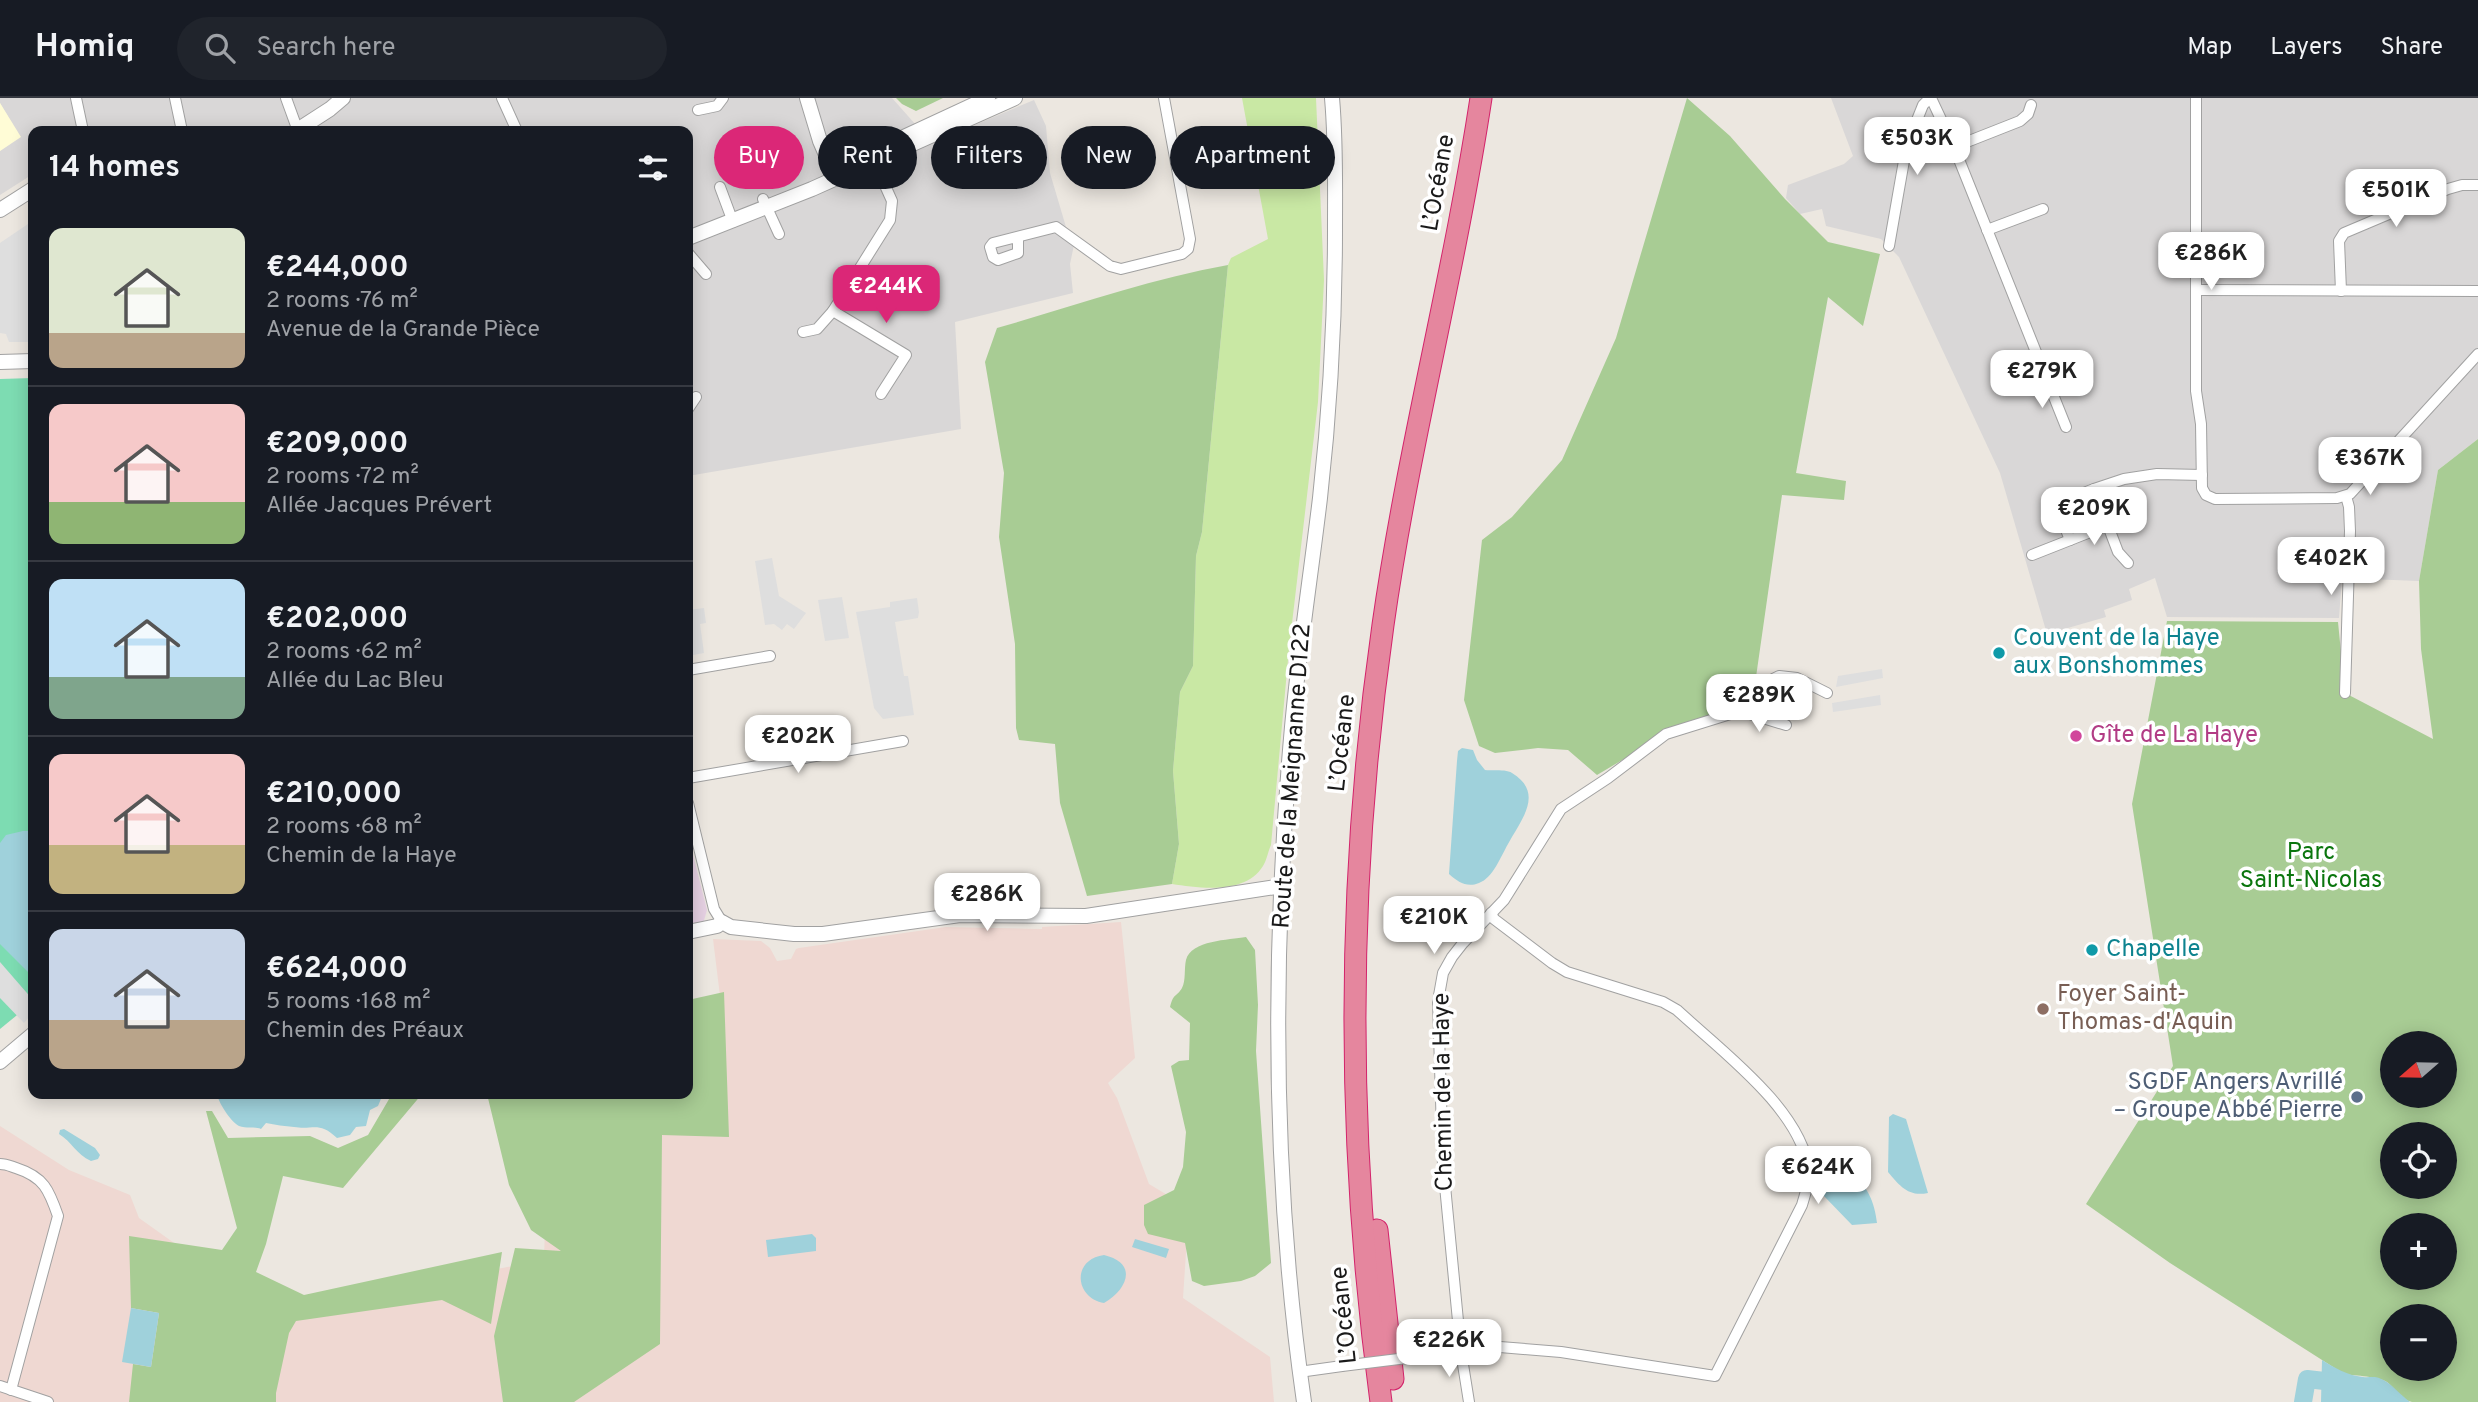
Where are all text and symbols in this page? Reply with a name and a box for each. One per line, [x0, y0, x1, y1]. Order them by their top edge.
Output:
search box [177, 17, 667, 80]
text: Homiq [35, 27, 135, 69]
icon: search [201, 29, 239, 67]
text: Search here [257, 32, 395, 65]
text: Map [2187, 33, 2232, 63]
text: Layers [2270, 33, 2342, 63]
text: Share [2380, 33, 2443, 63]
pin: €503K [1868, 118, 1966, 177]
text: €503K [1880, 125, 1954, 154]
chip: Buy [714, 126, 804, 189]
chip: Rent [818, 126, 917, 189]
chip: Filters [931, 126, 1047, 189]
chip: New [1061, 126, 1156, 189]
chip: Apartment [1170, 126, 1335, 189]
street label: L’Océane [1416, 132, 1462, 234]
icon: filters [634, 149, 672, 187]
text: 14 homes [49, 150, 180, 187]
pin: €501K [2347, 170, 2445, 229]
text: €501K [2361, 177, 2431, 206]
pin: €286K [2162, 232, 2260, 292]
text: €286K [2174, 240, 2248, 269]
text: €244,000 [266, 250, 409, 287]
icon: home [105, 256, 189, 340]
pin: €244K [837, 266, 935, 325]
text: €244K [849, 273, 923, 302]
text: 2 rooms · 76 m² [266, 287, 418, 316]
text: Avenue de la Grande Pièce [266, 316, 540, 345]
pin: €279K [1993, 350, 2091, 410]
text: €279K [2006, 358, 2078, 387]
text: €209,000 [266, 426, 408, 463]
icon: home [105, 432, 189, 516]
pin: €367K [2321, 438, 2419, 497]
text: €367K [2334, 445, 2406, 474]
text: 2 rooms · 72 m² [266, 463, 419, 492]
pin: €209K [2045, 488, 2143, 547]
text: Allée Jacques Prévert [266, 492, 492, 521]
text: €209K [2057, 495, 2131, 524]
pin: €402K [2282, 538, 2380, 597]
text: €402K [2294, 545, 2368, 574]
text: €202,000 [266, 601, 408, 638]
icon: home [105, 607, 189, 691]
street label: Route de la Meignanne D122 [1267, 622, 1319, 930]
place label: Couvent de la Haye aux Bonshommes [2013, 624, 2220, 682]
text: 2 rooms · 62 m² [266, 638, 422, 667]
marker: Couvent de la Haye aux Bonshommes [1991, 645, 2007, 661]
text: Allée du Lac Bleu [266, 667, 444, 696]
pin: €289K [1710, 674, 1808, 734]
text: €289K [1722, 682, 1796, 711]
street label: L’Océane [1323, 693, 1363, 793]
pin: €202K [749, 716, 847, 775]
place label: Gîte de La Haye [2090, 721, 2258, 751]
text: €202K [761, 723, 835, 752]
marker: Gîte de La Haye [2068, 728, 2084, 744]
text: €210,000 [266, 776, 402, 813]
icon: home [105, 782, 189, 866]
text: 2 rooms · 68 m² [266, 813, 422, 842]
park label: Parc Saint-Nicolas [2240, 838, 2382, 896]
text: Chemin de la Haye [266, 842, 457, 871]
pin: €286K [938, 874, 1036, 933]
text: €286K [950, 881, 1024, 910]
pin: €210K [1385, 896, 1483, 956]
text: €210K [1399, 904, 1469, 933]
place label: Chapelle [2106, 935, 2200, 965]
marker: Chapelle [2084, 942, 2100, 958]
text: €624,000 [266, 951, 408, 988]
icon: home [105, 957, 189, 1041]
place label: Foyer Saint- Thomas-d'Aquin [2057, 980, 2234, 1038]
text: 5 rooms · 168 m² [266, 988, 431, 1017]
street label: Chemin de la Haye [1427, 992, 1461, 1192]
marker: Foyer Saint- Thomas-d'Aquin [2035, 1001, 2051, 1017]
text: Chemin des Préaux [266, 1017, 464, 1046]
north arrow [2380, 1031, 2457, 1108]
map controls [2380, 1031, 2457, 1381]
place label: SGDF Angers Avrillé – Groupe Abbé Pierre [2114, 1068, 2343, 1126]
marker: SGDF Angers Avrillé – Groupe Abbé Pierre [2349, 1089, 2365, 1105]
button: locate [2380, 1122, 2457, 1199]
pin: €624K [1769, 1146, 1867, 1206]
text: €624K [1781, 1154, 1855, 1183]
button: + [2380, 1213, 2457, 1290]
street label: L’Océane [1325, 1265, 1365, 1365]
button: − [2380, 1304, 2457, 1381]
pin: €226K [1400, 1320, 1498, 1379]
text: €226K [1412, 1327, 1486, 1356]

